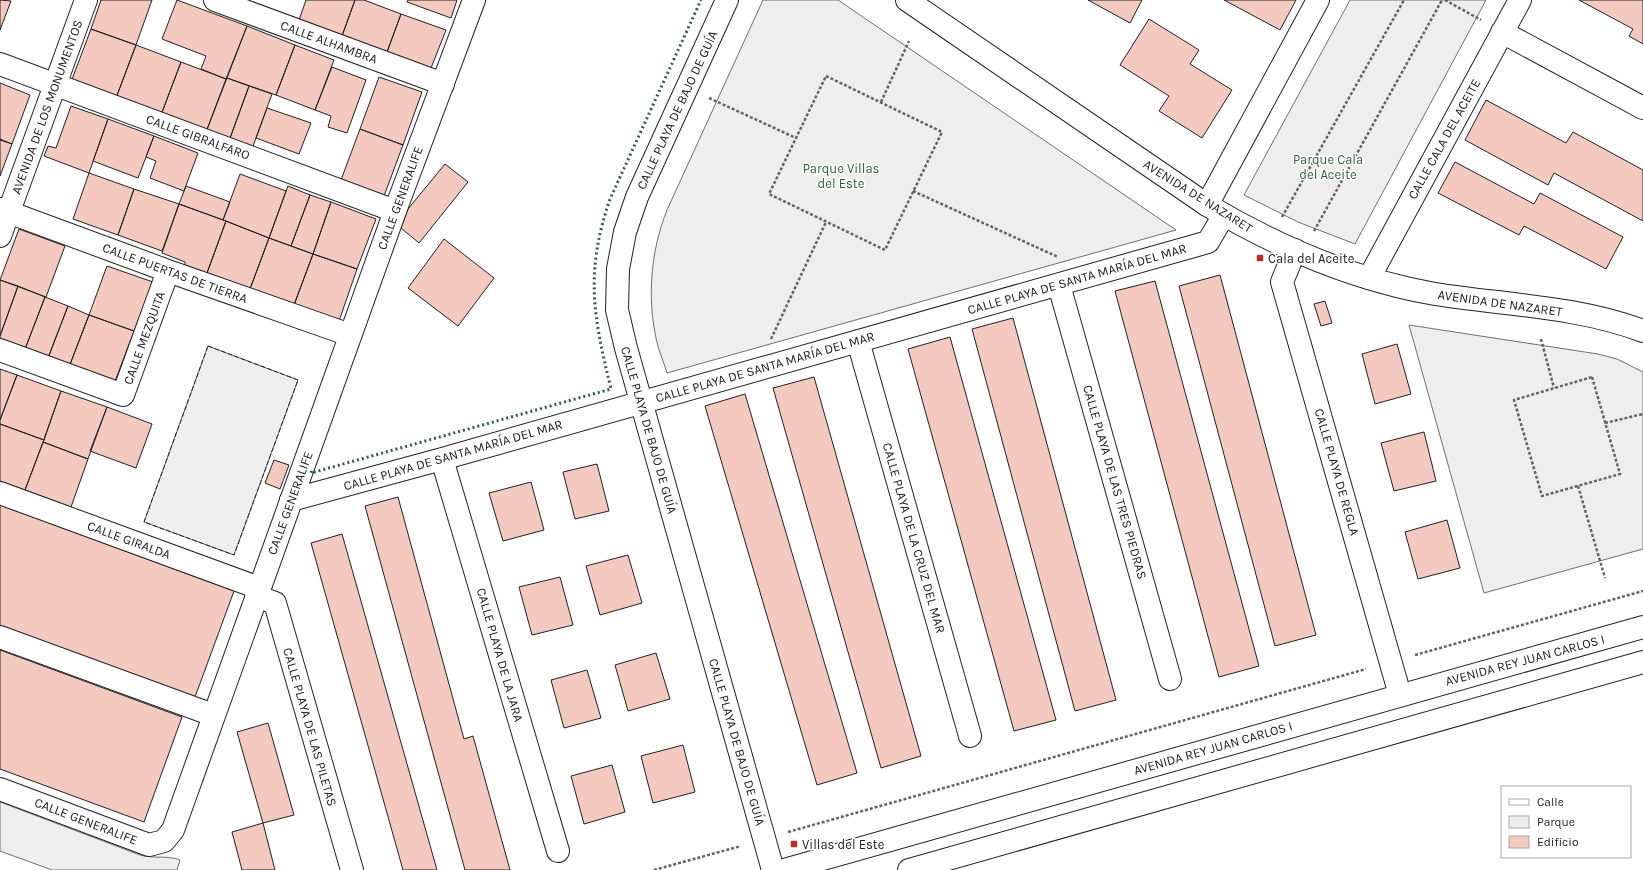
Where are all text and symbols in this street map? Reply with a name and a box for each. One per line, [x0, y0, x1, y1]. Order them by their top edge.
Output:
street label: CALLE ALHAMBRA [278, 17, 380, 67]
street label: AVENIDA DE LOS MONUMENTOS [8, 18, 86, 196]
street label: CALLE PLAYA DE BAJO DE GUÍA [632, 27, 721, 192]
street label: CALLE CALA DEL ACEITE [1405, 76, 1483, 202]
street label: CALLE GIBRALFARO [144, 111, 252, 163]
street label: CALLE GENERALIFE [374, 144, 426, 252]
park label: Parque Cala del Aceite [1293, 152, 1363, 182]
street label: AVENIDA DE NAZARET [1141, 156, 1256, 236]
park label: Parque Villas del Este [803, 161, 880, 191]
street label: CALLE PLAYA DE SANTA MARÍA DEL MAR [965, 239, 1188, 318]
street label: CALLE PUERTAS DE TIERRA [100, 240, 250, 306]
place label: Cala del Aceite [1268, 251, 1355, 266]
marker: Cala del Aceite [1255, 253, 1265, 263]
street label: AVENIDA DE NAZARET [1437, 287, 1564, 319]
street label: CALLE MEZQUITA [120, 289, 168, 387]
street label: CALLE PLAYA DE SANTA MARÍA DEL MAR [653, 327, 876, 406]
street label: CALLE PLAYA DE BAJO DE GUÍA [618, 344, 682, 516]
street label: CALLE PLAYA DE LAS TRES PIEDRAS [1080, 383, 1150, 581]
street label: CALLE PLAYA DE REGLA [1312, 407, 1362, 538]
street label: CALLE PLAYA DE SANTA MARÍA DEL MAR [341, 415, 564, 494]
street label: CALLE PLAYA DE LA CRUZ DEL MAR [880, 441, 948, 635]
street label: CALLE GENERALIFE [264, 449, 316, 557]
street label: CALLE GIRALDA [85, 518, 173, 562]
street label: CALLE PLAYA DE LA JARA [474, 586, 527, 724]
street label: AVENIDA REY JUAN CARLOS I [1444, 631, 1606, 689]
street label: CALLE PLAYA DE LAS PILETAS [280, 646, 340, 808]
street label: CALLE PLAYA DE BAJO DE GUÍA [706, 656, 770, 828]
street label: AVENIDA REY JUAN CARLOS I [1132, 718, 1294, 778]
legend [1501, 786, 1631, 858]
street label: CALLE GENERALIFE [32, 794, 140, 848]
text: Calle [1537, 795, 1564, 809]
text: Parque [1537, 815, 1575, 829]
text: Edificio [1537, 835, 1578, 849]
place label: Villas del Este [802, 837, 885, 852]
marker: Villas del Este [789, 839, 799, 849]

